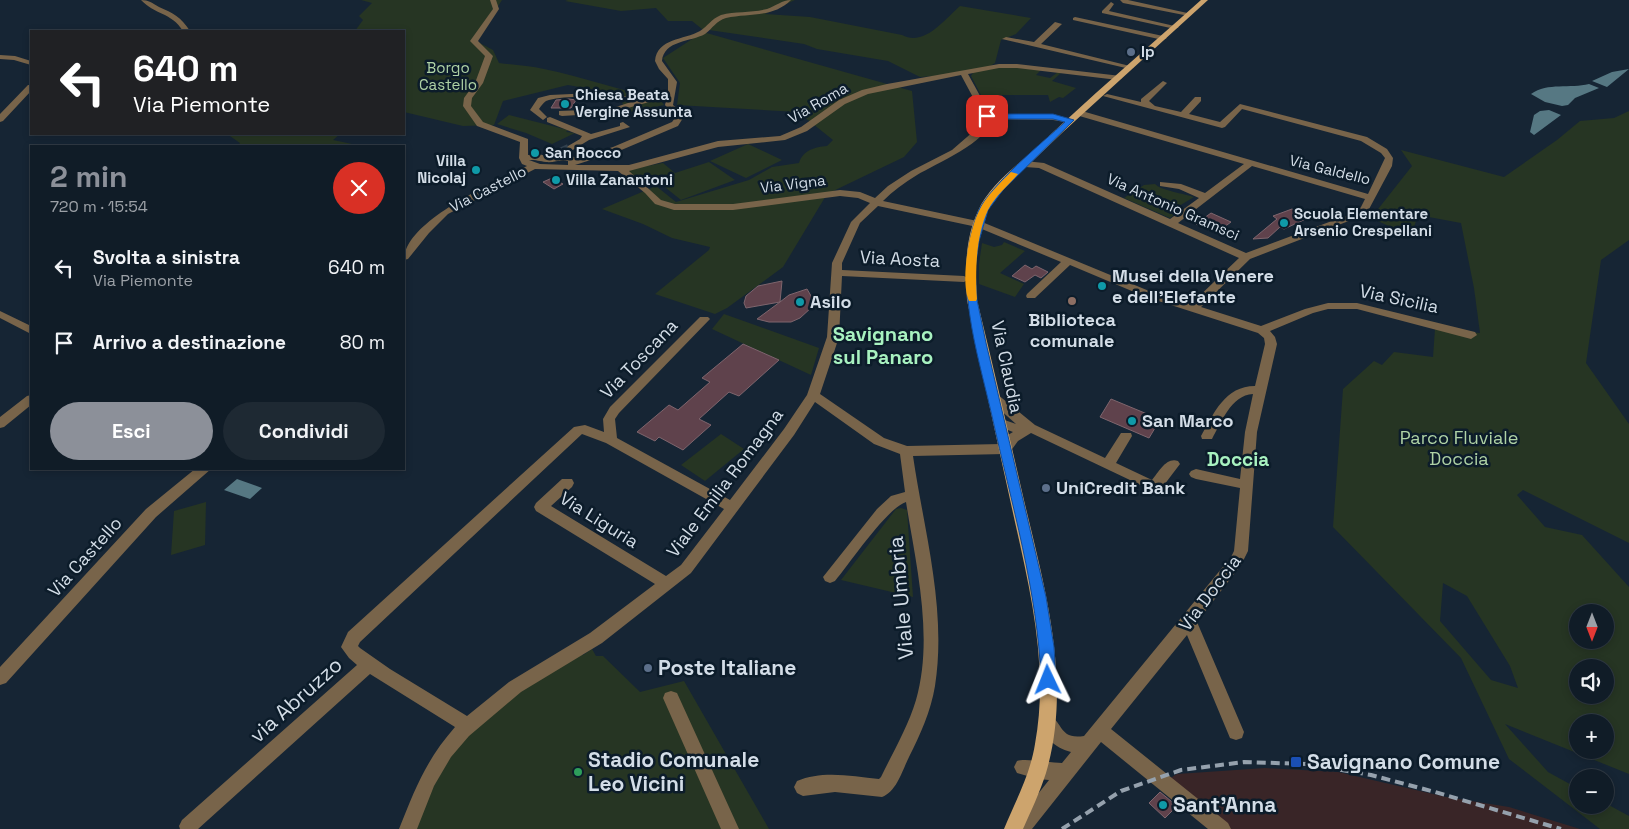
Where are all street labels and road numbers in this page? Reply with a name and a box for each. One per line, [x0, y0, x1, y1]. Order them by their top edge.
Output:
street label: Via Roma [785, 78, 851, 127]
street label: Via Galdello [1288, 150, 1373, 189]
street label: Via Castello [446, 161, 529, 216]
street label: Via Antonio Gramsci [1104, 169, 1242, 244]
street label: Via Vigna [759, 170, 827, 197]
street label: Via Aosta [859, 245, 941, 272]
street label: Via Sicilia [1357, 279, 1441, 318]
street label: Via Toscana [595, 314, 682, 403]
street label: Via Claudia [986, 319, 1029, 415]
street label: Viale Emilia Romagna [661, 404, 788, 562]
street label: Via Liguria [555, 486, 643, 553]
street label: Via Castello [43, 512, 127, 602]
street label: Viale Umbria [882, 535, 919, 661]
street label: Via Doccia [1173, 550, 1246, 636]
street label: via Abruzzo [244, 651, 348, 748]

